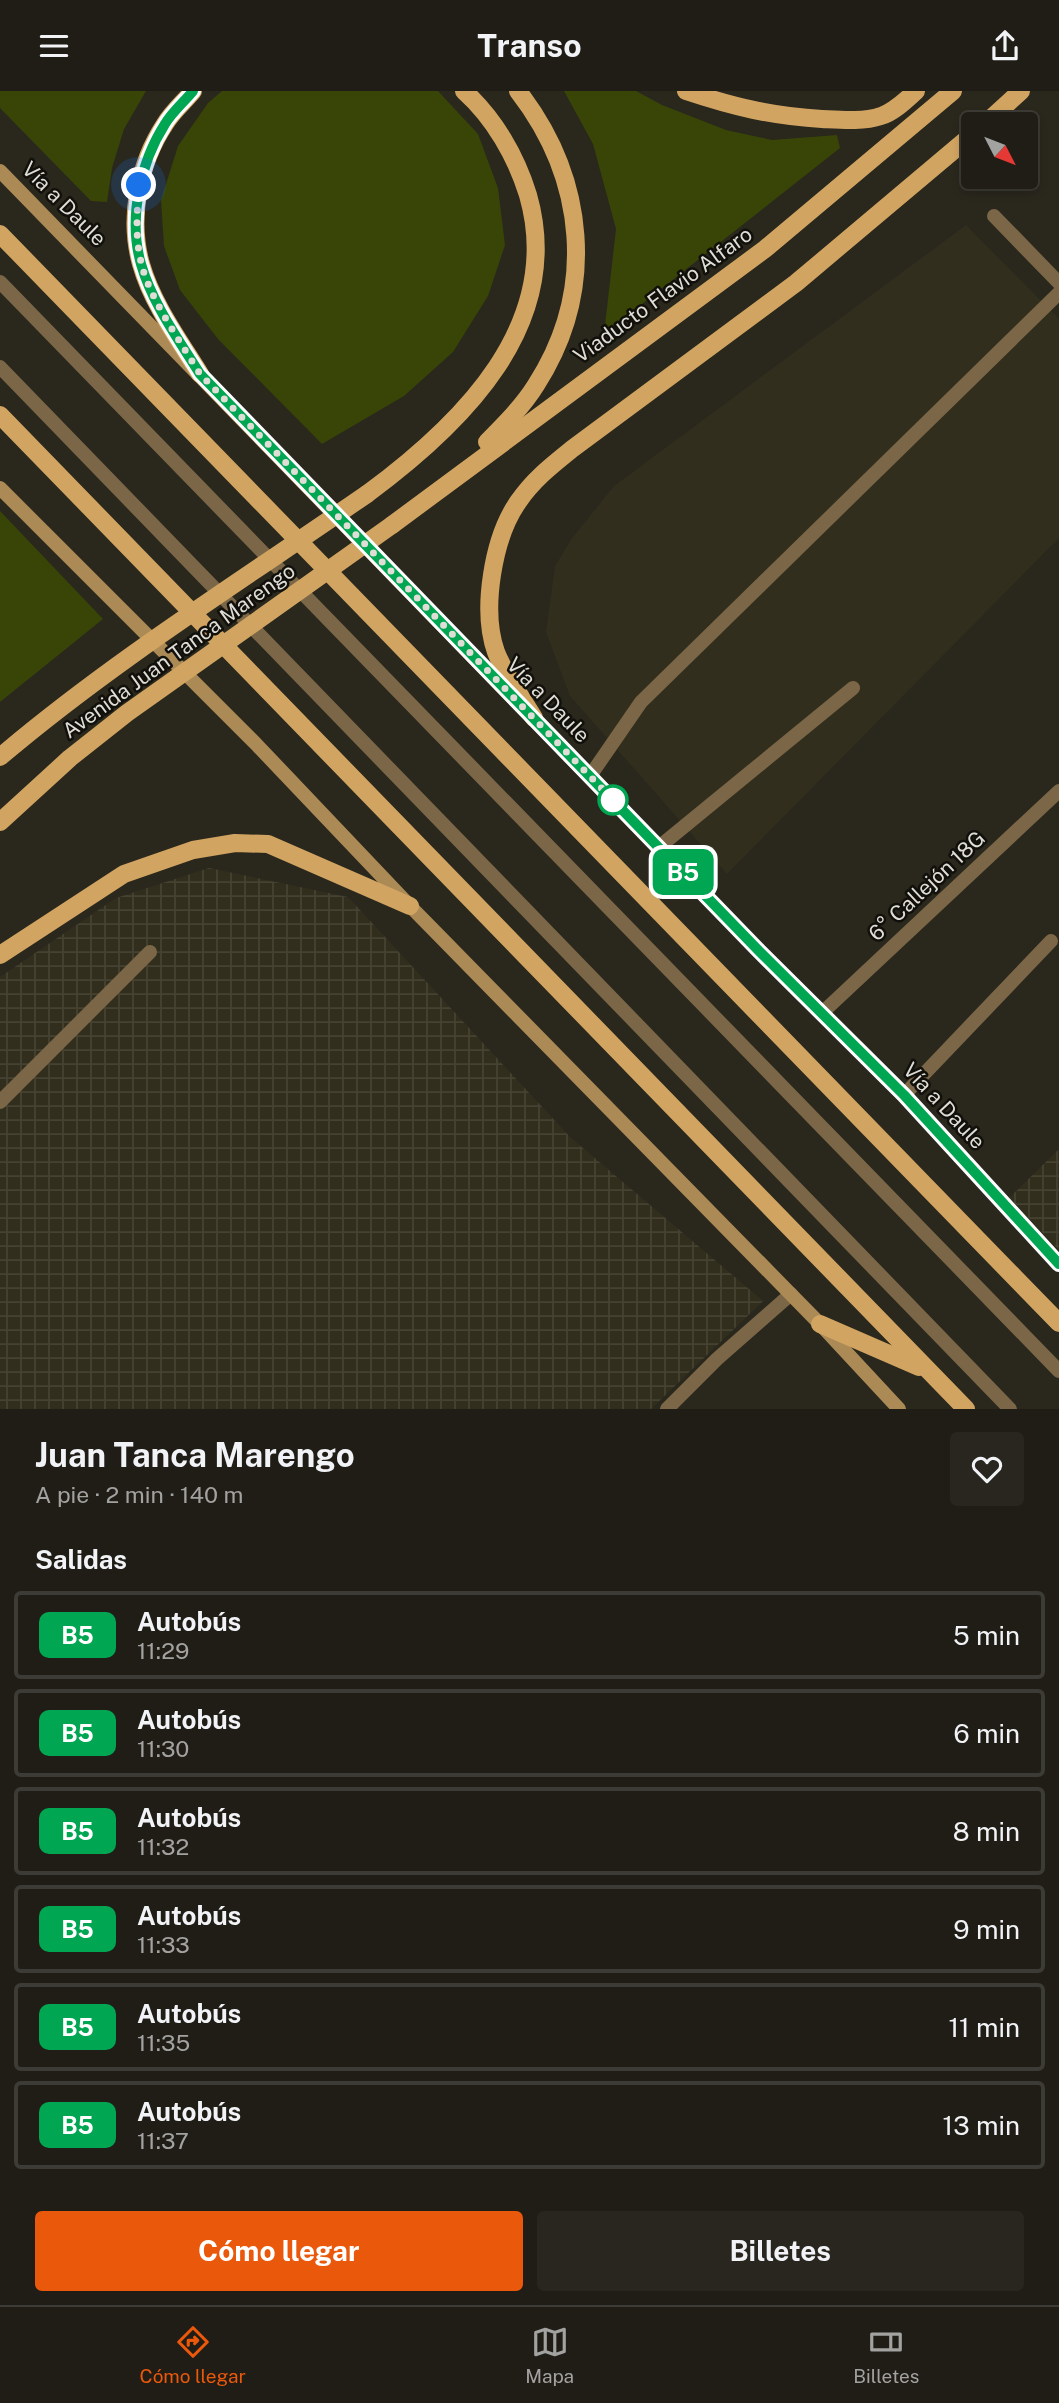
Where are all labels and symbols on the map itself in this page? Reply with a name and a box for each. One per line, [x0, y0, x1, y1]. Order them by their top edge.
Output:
north arrow [961, 112, 1038, 189]
street label: Vía a Daule [17, 156, 112, 251]
your location [121, 167, 156, 202]
street label: Viaducto Flavio Alfaro [569, 221, 757, 368]
street label: Avenida Juan Tanca Marengo [58, 558, 300, 743]
street label: Vía a Daule [502, 652, 595, 747]
unlabelled marker [598, 785, 628, 815]
street label: 6° Callejón 18G [863, 825, 990, 946]
line badge: B5 [652, 849, 714, 895]
street label: Vía a Daule [898, 1057, 991, 1154]

